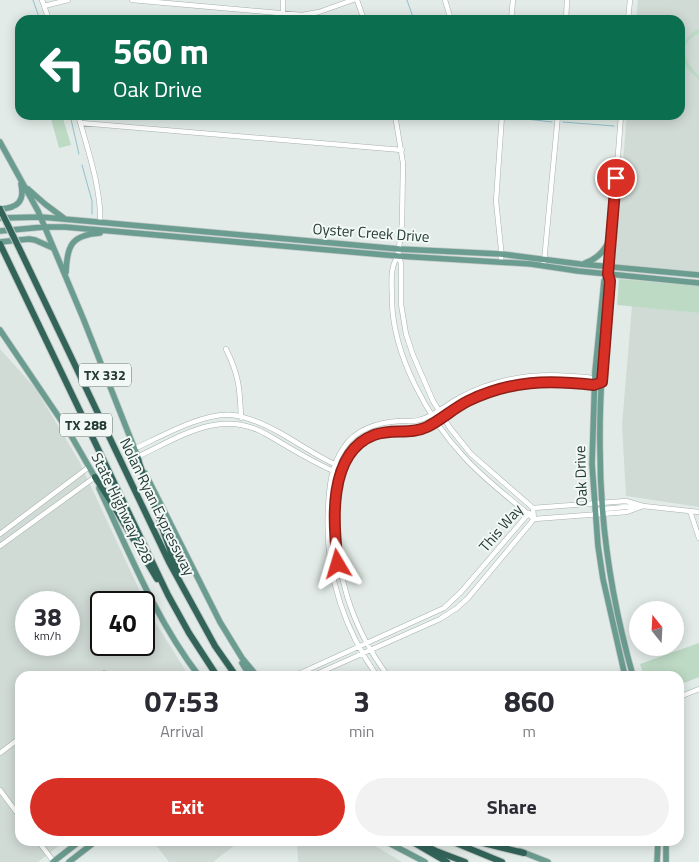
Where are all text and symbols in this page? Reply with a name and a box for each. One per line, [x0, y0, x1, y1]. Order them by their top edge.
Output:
text: 560 m [113, 24, 209, 78]
icon: left [30, 35, 95, 100]
text: Oak Drive [113, 72, 202, 106]
pin [595, 157, 637, 199]
icon: arrive [602, 164, 630, 192]
street label: Oyster Creek Drive [312, 217, 430, 248]
road number: TX 332 [79, 364, 131, 386]
road number: TX 288 [60, 414, 112, 436]
street label: Nolan Ryan Expressway [114, 434, 201, 580]
street label: Oak Drive [568, 445, 593, 507]
street label: State Highway 228 [86, 449, 159, 567]
street label: This Way [473, 499, 528, 557]
position arrow [311, 537, 363, 589]
speed limit sign: 40 [90, 591, 155, 656]
text: 38 [33, 598, 62, 636]
north arrow [629, 601, 684, 656]
map controls [629, 601, 684, 656]
text: km/h [34, 626, 61, 645]
text: 07:53 [145, 678, 219, 724]
text: 3 [353, 678, 370, 724]
text: 860 [504, 678, 554, 724]
text: Arrival [160, 719, 204, 743]
text: min [349, 719, 374, 743]
text: m [523, 719, 536, 743]
button: Exit [30, 778, 345, 836]
button: Share [355, 778, 669, 836]

